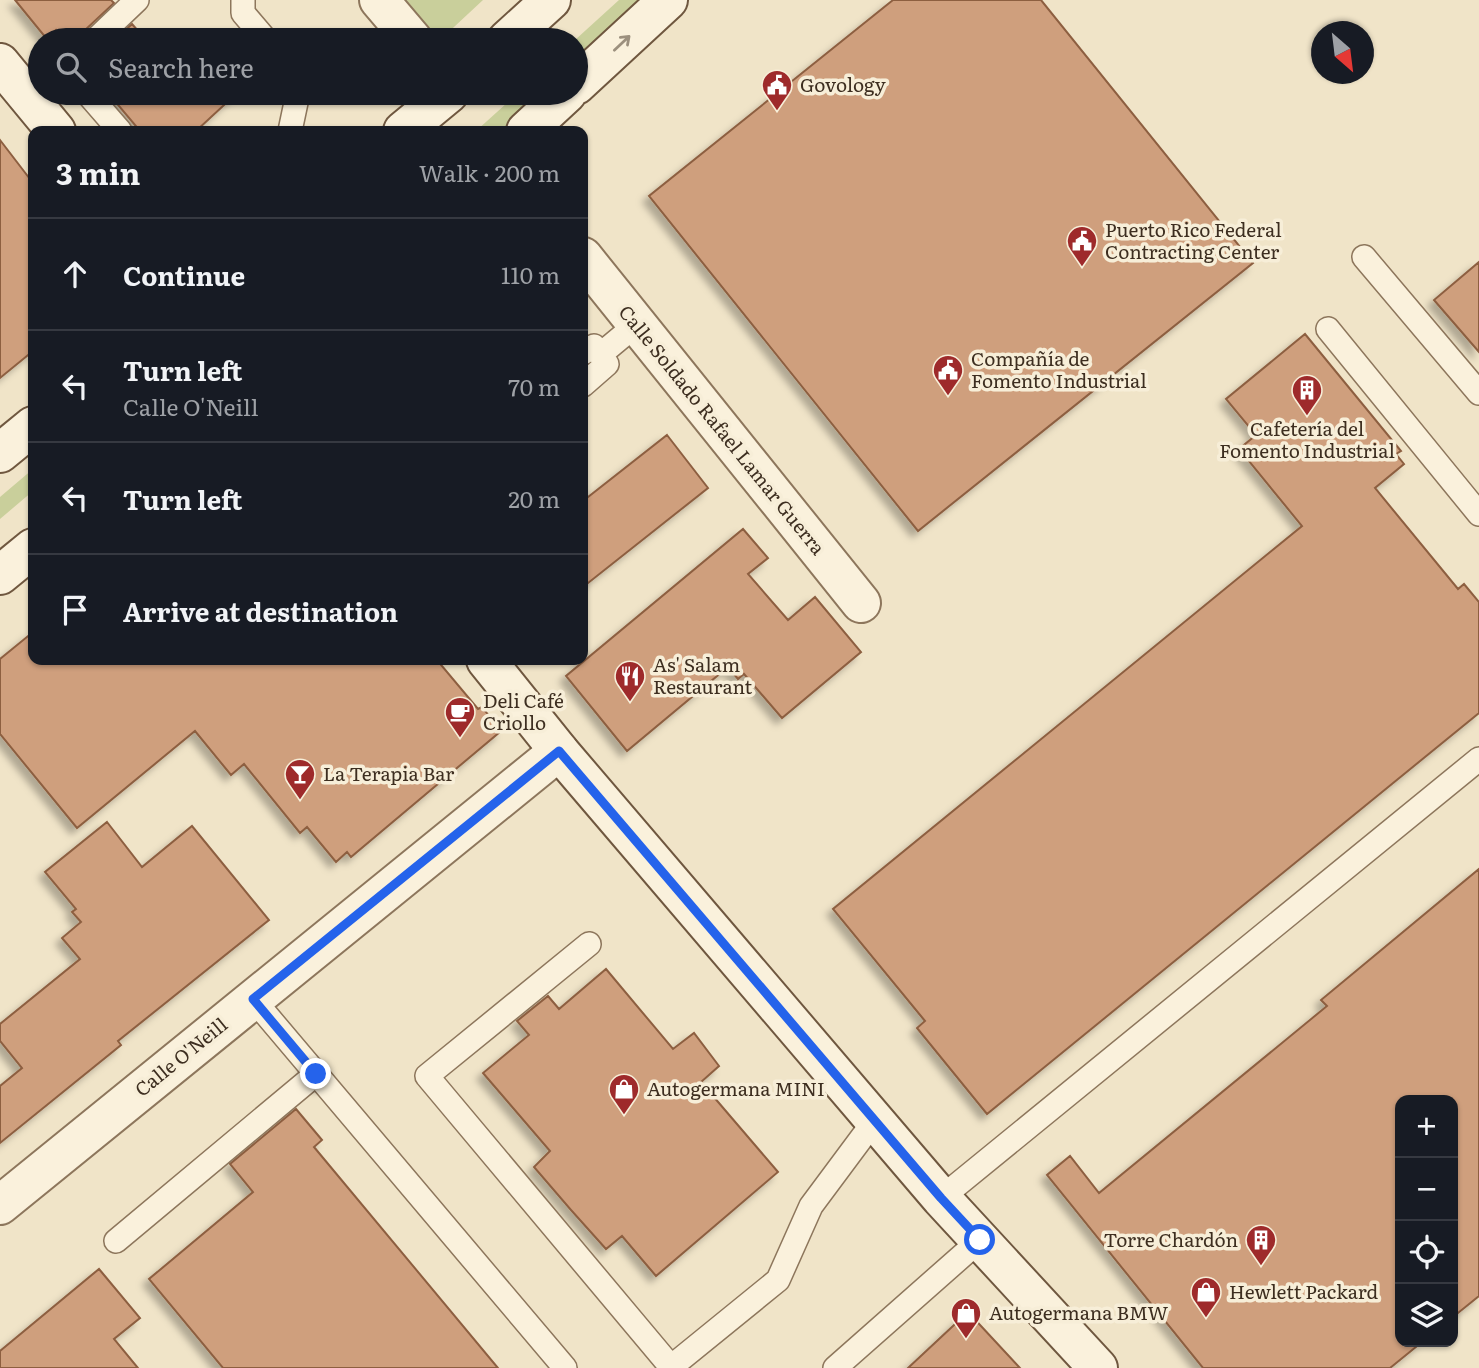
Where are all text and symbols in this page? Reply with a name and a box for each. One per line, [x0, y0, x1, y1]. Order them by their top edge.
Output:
north arrow [1311, 21, 1374, 84]
search box [28, 28, 588, 105]
one-way arrow [613, 34, 630, 51]
text: Search here [108, 47, 254, 86]
icon: search [52, 48, 90, 86]
public building icon: Govology [760, 68, 794, 112]
place label: Govology [800, 70, 886, 98]
text: 3 min [56, 150, 140, 194]
text: Walk · 200 m [419, 155, 560, 189]
place label: Puerto Rico Federal Contracting Center [1105, 215, 1282, 265]
public building icon: Puerto Rico Federal Contracting Center [1065, 224, 1099, 268]
icon: ahead [56, 255, 94, 293]
text: Continue [123, 255, 245, 294]
text: 110 m [501, 257, 560, 291]
street label: Calle Soldado Rafael Lamar Guerra [613, 298, 833, 561]
place label: Compañía de Fomento Industrial [971, 344, 1147, 394]
text: Turn left [123, 350, 242, 389]
public building icon: Compañía de Fomento Industrial [931, 353, 965, 397]
icon: left [56, 367, 94, 405]
text: 70 m [508, 369, 560, 403]
building icon: Cafetería del Fomento Industrial [1290, 373, 1324, 417]
text: Calle O'Neill [123, 389, 258, 423]
place label: Cafetería del Fomento Industrial [1219, 414, 1395, 464]
icon: left [56, 479, 94, 517]
text: Turn left [123, 479, 242, 518]
text: 20 m [508, 481, 560, 515]
icon: arrive [56, 591, 94, 629]
text: Arrive at destination [123, 591, 398, 630]
place label: As' Salam Restaurant [653, 650, 753, 700]
restaurant icon: As' Salam Restaurant [613, 659, 647, 703]
place label: Deli Café Criollo [483, 686, 564, 736]
cafe icon: Deli Café Criollo [443, 695, 477, 739]
bar icon: La Terapia Bar [283, 757, 317, 801]
place label: La Terapia Bar [323, 759, 454, 787]
street label: Calle O'Neill [128, 1010, 233, 1102]
route end [300, 1058, 331, 1089]
shop icon: Autogermana MINI [607, 1072, 641, 1116]
place label: Autogermana MINI [647, 1074, 825, 1102]
map controls [1395, 1095, 1458, 1347]
button: + [1395, 1095, 1458, 1158]
button: − [1395, 1158, 1458, 1221]
button: locate [1395, 1221, 1458, 1284]
building icon: Torre Chardón [1244, 1223, 1278, 1267]
route start [964, 1224, 995, 1255]
place label: Torre Chardón [1103, 1225, 1238, 1253]
shop icon: Hewlett Packard [1189, 1275, 1223, 1319]
place label: Hewlett Packard [1229, 1277, 1379, 1305]
button: layers [1395, 1284, 1458, 1347]
shop icon: Autogermana BMW [949, 1296, 983, 1340]
place label: Autogermana BMW [989, 1298, 1169, 1326]

